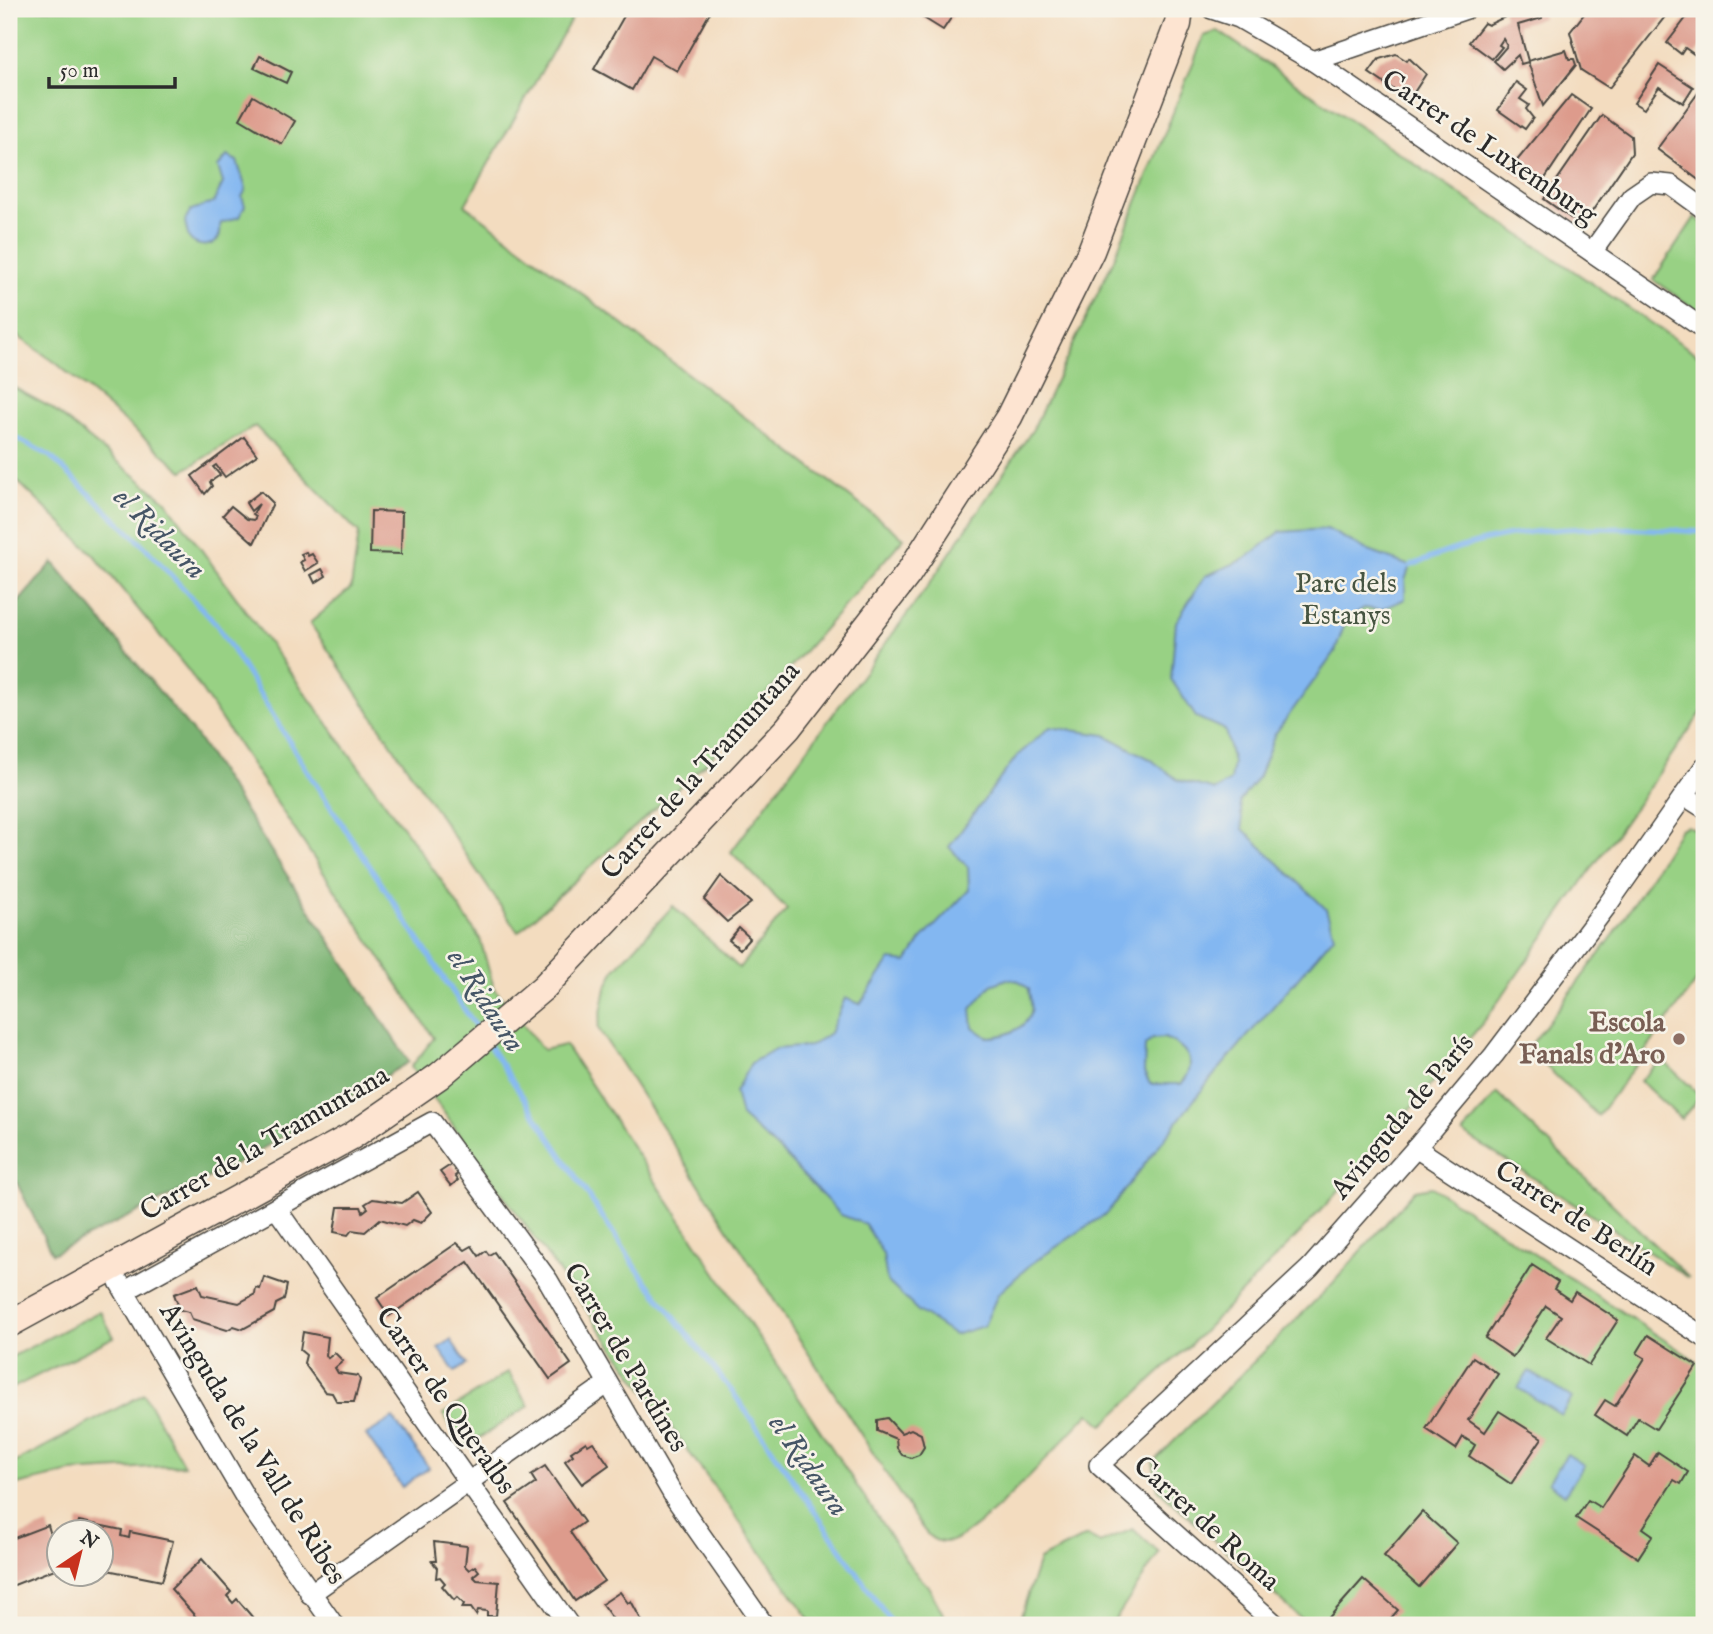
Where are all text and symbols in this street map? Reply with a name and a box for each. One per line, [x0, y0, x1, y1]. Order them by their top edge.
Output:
scale bar [49, 46, 175, 90]
text: 50 m [60, 58, 99, 85]
street label: Carrer de Luxemburg [1374, 63, 1604, 234]
water label: el Ridaura [104, 479, 213, 588]
park label: Parc dels Estanys [1295, 567, 1397, 634]
street label: Carrer de la Tramuntana [594, 654, 809, 887]
water label: el Ridaura [437, 941, 533, 1060]
place label: Escola Fanals d'Aro [1519, 1006, 1666, 1073]
street label: Avinguda de París [1323, 1027, 1482, 1208]
marker: Escola Fanals d'Aro [1671, 1031, 1687, 1047]
street label: Carrer de la Tramuntana [134, 1058, 397, 1230]
street label: Carrer de Berlín [1488, 1153, 1664, 1285]
street label: Carrer de Pardines [555, 1257, 695, 1459]
street label: Avinguda de la Vall de Ribes [150, 1296, 353, 1591]
street label: Carrer de Queralbs [367, 1300, 523, 1502]
water label: el Ridaura [759, 1407, 857, 1524]
street label: Carrer de Roma [1125, 1449, 1287, 1600]
north arrow [46, 1518, 116, 1588]
text: N [74, 1526, 103, 1556]

